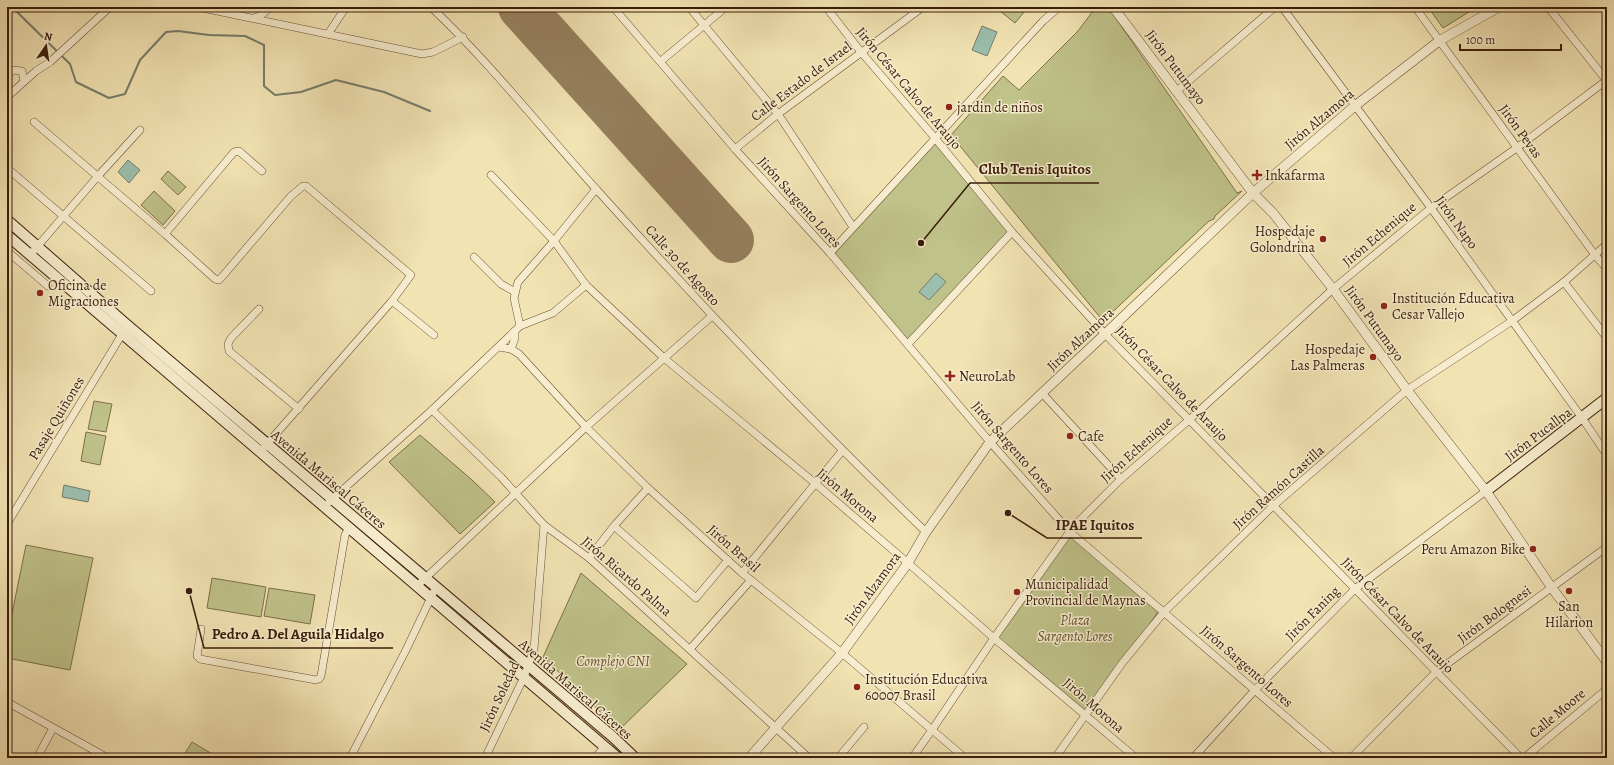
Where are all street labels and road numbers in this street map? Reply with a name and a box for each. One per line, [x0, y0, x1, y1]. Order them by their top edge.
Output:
street label: Jirón César Calvo de Araujo [852, 23, 966, 154]
street label: Jirón Putumayo [1141, 26, 1210, 109]
street label: Calle Estado de Israel [747, 37, 856, 126]
street label: Jirón Alzamora [1280, 84, 1359, 154]
street label: Jirón Pevas [1495, 100, 1547, 162]
street label: Jirón Sargento Lores [754, 153, 846, 252]
street label: Jirón Napo [1431, 192, 1482, 253]
street label: Jirón Echenique [1338, 198, 1420, 271]
street label: Calle 30 de Agosto [641, 221, 724, 310]
street label: Jirón Putumayo [1341, 282, 1409, 365]
street label: Jirón Alzamora [1043, 303, 1118, 375]
street label: Jirón César Calvo de Araujo [1111, 321, 1232, 446]
street label: Pasaje Quiñones [24, 373, 89, 464]
street label: Jirón Sargento Lores [967, 397, 1058, 497]
street label: Jirón Pucallpa [1501, 403, 1576, 466]
street label: Jirón Echenique [1096, 412, 1177, 487]
street label: Avenida Mariscal Cáceres [266, 425, 390, 533]
street label: Jirón Ramón Castilla [1228, 441, 1329, 534]
street label: Jirón Morona [813, 464, 883, 527]
street label: Jirón Brasil [703, 520, 764, 577]
street label: Jirón Ricardo Palma [578, 532, 676, 621]
street label: Jirón Alzamora [840, 548, 906, 628]
street label: Jirón César Calvo de Araujo [1337, 553, 1458, 678]
street label: Jirón Bolognesi [1454, 581, 1535, 648]
street label: Jirón Faning [1281, 582, 1344, 645]
street label: Jirón Sargento Lores [1197, 621, 1297, 712]
street label: Avenida Mariscal Cáceres [514, 634, 637, 744]
street label: Jirón Soledad [475, 657, 524, 735]
street label: Jirón Morona [1059, 673, 1129, 738]
street label: Calle Moore [1525, 684, 1590, 743]

